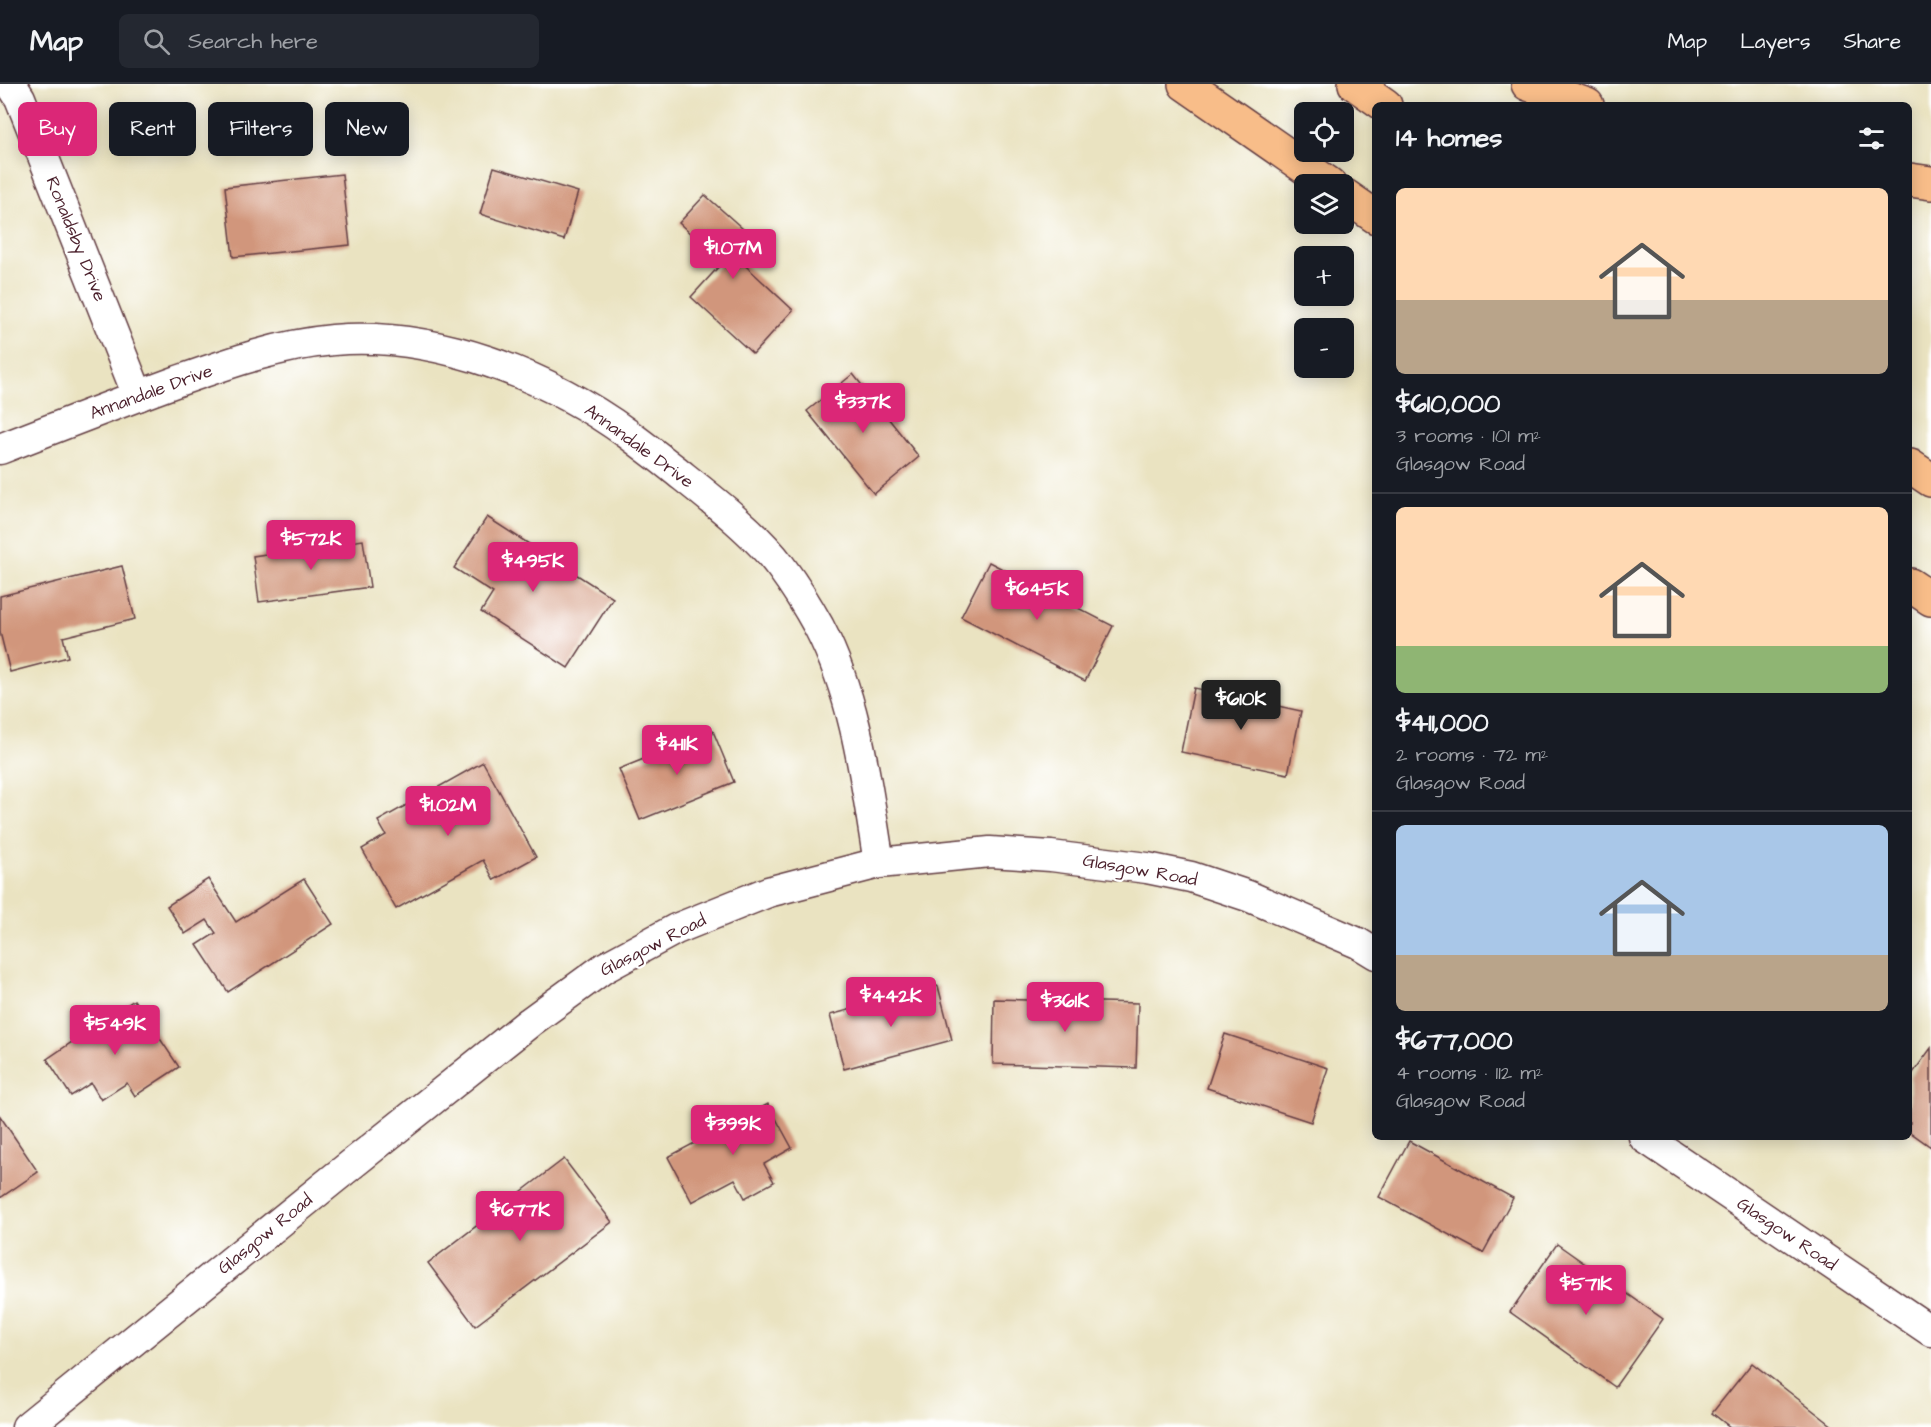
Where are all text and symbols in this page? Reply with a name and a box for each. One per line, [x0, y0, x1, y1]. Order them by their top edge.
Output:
search box [119, 14, 539, 68]
text: Map [30, 22, 83, 61]
icon: search [140, 25, 173, 58]
text: Search here [188, 26, 318, 57]
text: Map [1667, 27, 1707, 56]
text: Layers [1740, 27, 1810, 56]
text: Share [1843, 27, 1901, 56]
chip: Buy [18, 102, 97, 156]
chip: Rent [109, 102, 196, 156]
chip: Filters [208, 102, 313, 156]
chip: New [325, 102, 409, 156]
map controls [1294, 102, 1354, 378]
button: locate [1294, 102, 1354, 162]
text: 14 homes [1396, 120, 1502, 156]
icon: filters [1855, 122, 1888, 155]
street label: Ronaldsby Drive [39, 173, 113, 306]
button: layers [1294, 174, 1354, 234]
icon: home [1588, 227, 1696, 335]
pin: $1.07M [684, 229, 782, 280]
text: $1.07M [704, 234, 762, 262]
button: + [1294, 246, 1354, 306]
button: − [1294, 318, 1354, 378]
street label: Annandale Drive [86, 358, 216, 426]
pin: $337K [821, 383, 905, 434]
text: $610,000 [1396, 386, 1500, 422]
text: $337K [835, 388, 891, 416]
street label: Annandale Drive [579, 398, 699, 494]
text: 3 rooms · 101 m² [1396, 422, 1541, 450]
text: Glasgow Road [1396, 450, 1525, 478]
pin: $572K [269, 520, 353, 571]
text: $572K [280, 525, 342, 553]
pin: $495K [491, 542, 575, 593]
icon: home [1588, 546, 1696, 654]
text: $495K [502, 547, 564, 575]
pin: $645K [995, 570, 1079, 621]
text: $645K [1005, 575, 1069, 603]
pin: $610K [1199, 680, 1283, 731]
text: $610K [1216, 685, 1266, 713]
text: $411,000 [1396, 705, 1489, 741]
pin: $411K [635, 725, 719, 776]
text: $411K [656, 730, 698, 758]
text: 2 rooms · 72 m² [1396, 741, 1548, 769]
text: Glasgow Road [1396, 769, 1525, 797]
pin: $1.02M [399, 786, 497, 837]
text: $1.02M [419, 791, 477, 819]
street label: Glasgow Road [1081, 848, 1199, 893]
icon: home [1588, 864, 1696, 972]
street label: Glasgow Road [596, 908, 711, 983]
pin: $442K [849, 977, 933, 1028]
text: $442K [860, 982, 922, 1010]
pin: $361K [1023, 982, 1107, 1033]
text: $361K [1041, 987, 1089, 1015]
pin: $549K [73, 1005, 157, 1056]
text: $549K [84, 1010, 146, 1038]
text: $677,000 [1396, 1023, 1513, 1059]
text: 4 rooms · 112 m² [1396, 1059, 1543, 1087]
text: Glasgow Road [1396, 1087, 1525, 1115]
pin: $399K [691, 1105, 775, 1156]
text: $399K [705, 1110, 761, 1138]
street label: Glasgow Road [212, 1188, 319, 1281]
pin: $677K [478, 1191, 562, 1242]
street label: Glasgow Road [1731, 1191, 1842, 1278]
text: $677K [490, 1196, 550, 1224]
pin: $571K [1544, 1265, 1628, 1316]
text: $571K [1560, 1270, 1612, 1298]

